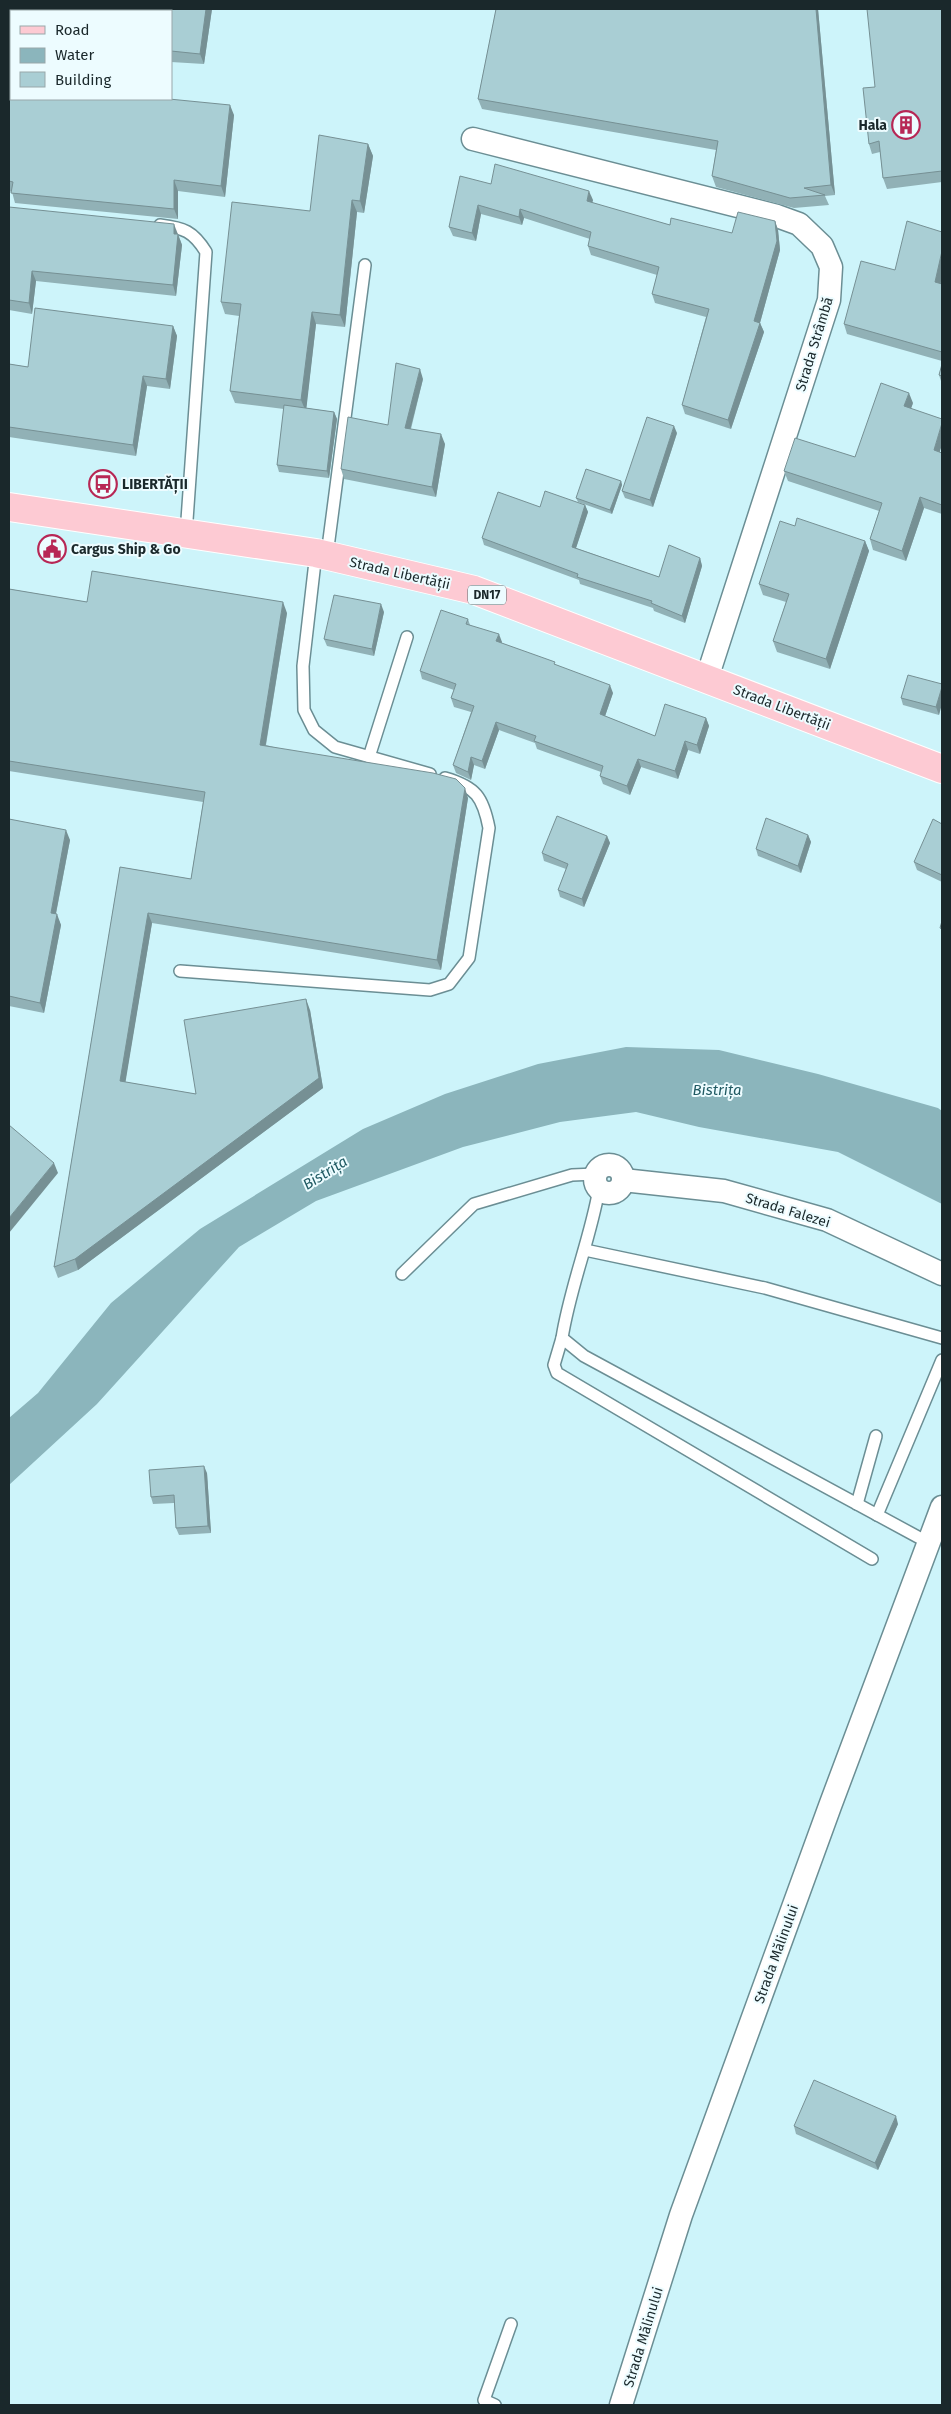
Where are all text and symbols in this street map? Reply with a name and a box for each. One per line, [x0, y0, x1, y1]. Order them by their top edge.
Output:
legend [10, 10, 172, 100]
text: Road [55, 21, 90, 39]
text: Water [55, 46, 94, 64]
text: Building [55, 71, 111, 89]
building icon: Hala [891, 110, 921, 140]
place label: Hala [858, 117, 887, 134]
street label: Strada Strâmbă [792, 295, 837, 393]
bus stop icon: LIBERTĂȚII [88, 469, 118, 499]
place label: LIBERTĂȚII [122, 475, 188, 494]
public building icon: Cargus Ship & Go [37, 534, 67, 564]
place label: Cargus Ship & Go [71, 541, 181, 558]
street label: Strada Libertății [348, 554, 452, 594]
road number: DN17 [468, 586, 506, 604]
street label: Strada Libertății [730, 681, 833, 735]
water label: Bistrița [693, 1081, 741, 1099]
water label: Bistrița [299, 1152, 351, 1194]
street label: Strada Falezei [743, 1190, 832, 1231]
street label: Strada Mălinului [751, 1902, 802, 2006]
street label: Strada Mălinului [620, 2285, 667, 2389]

